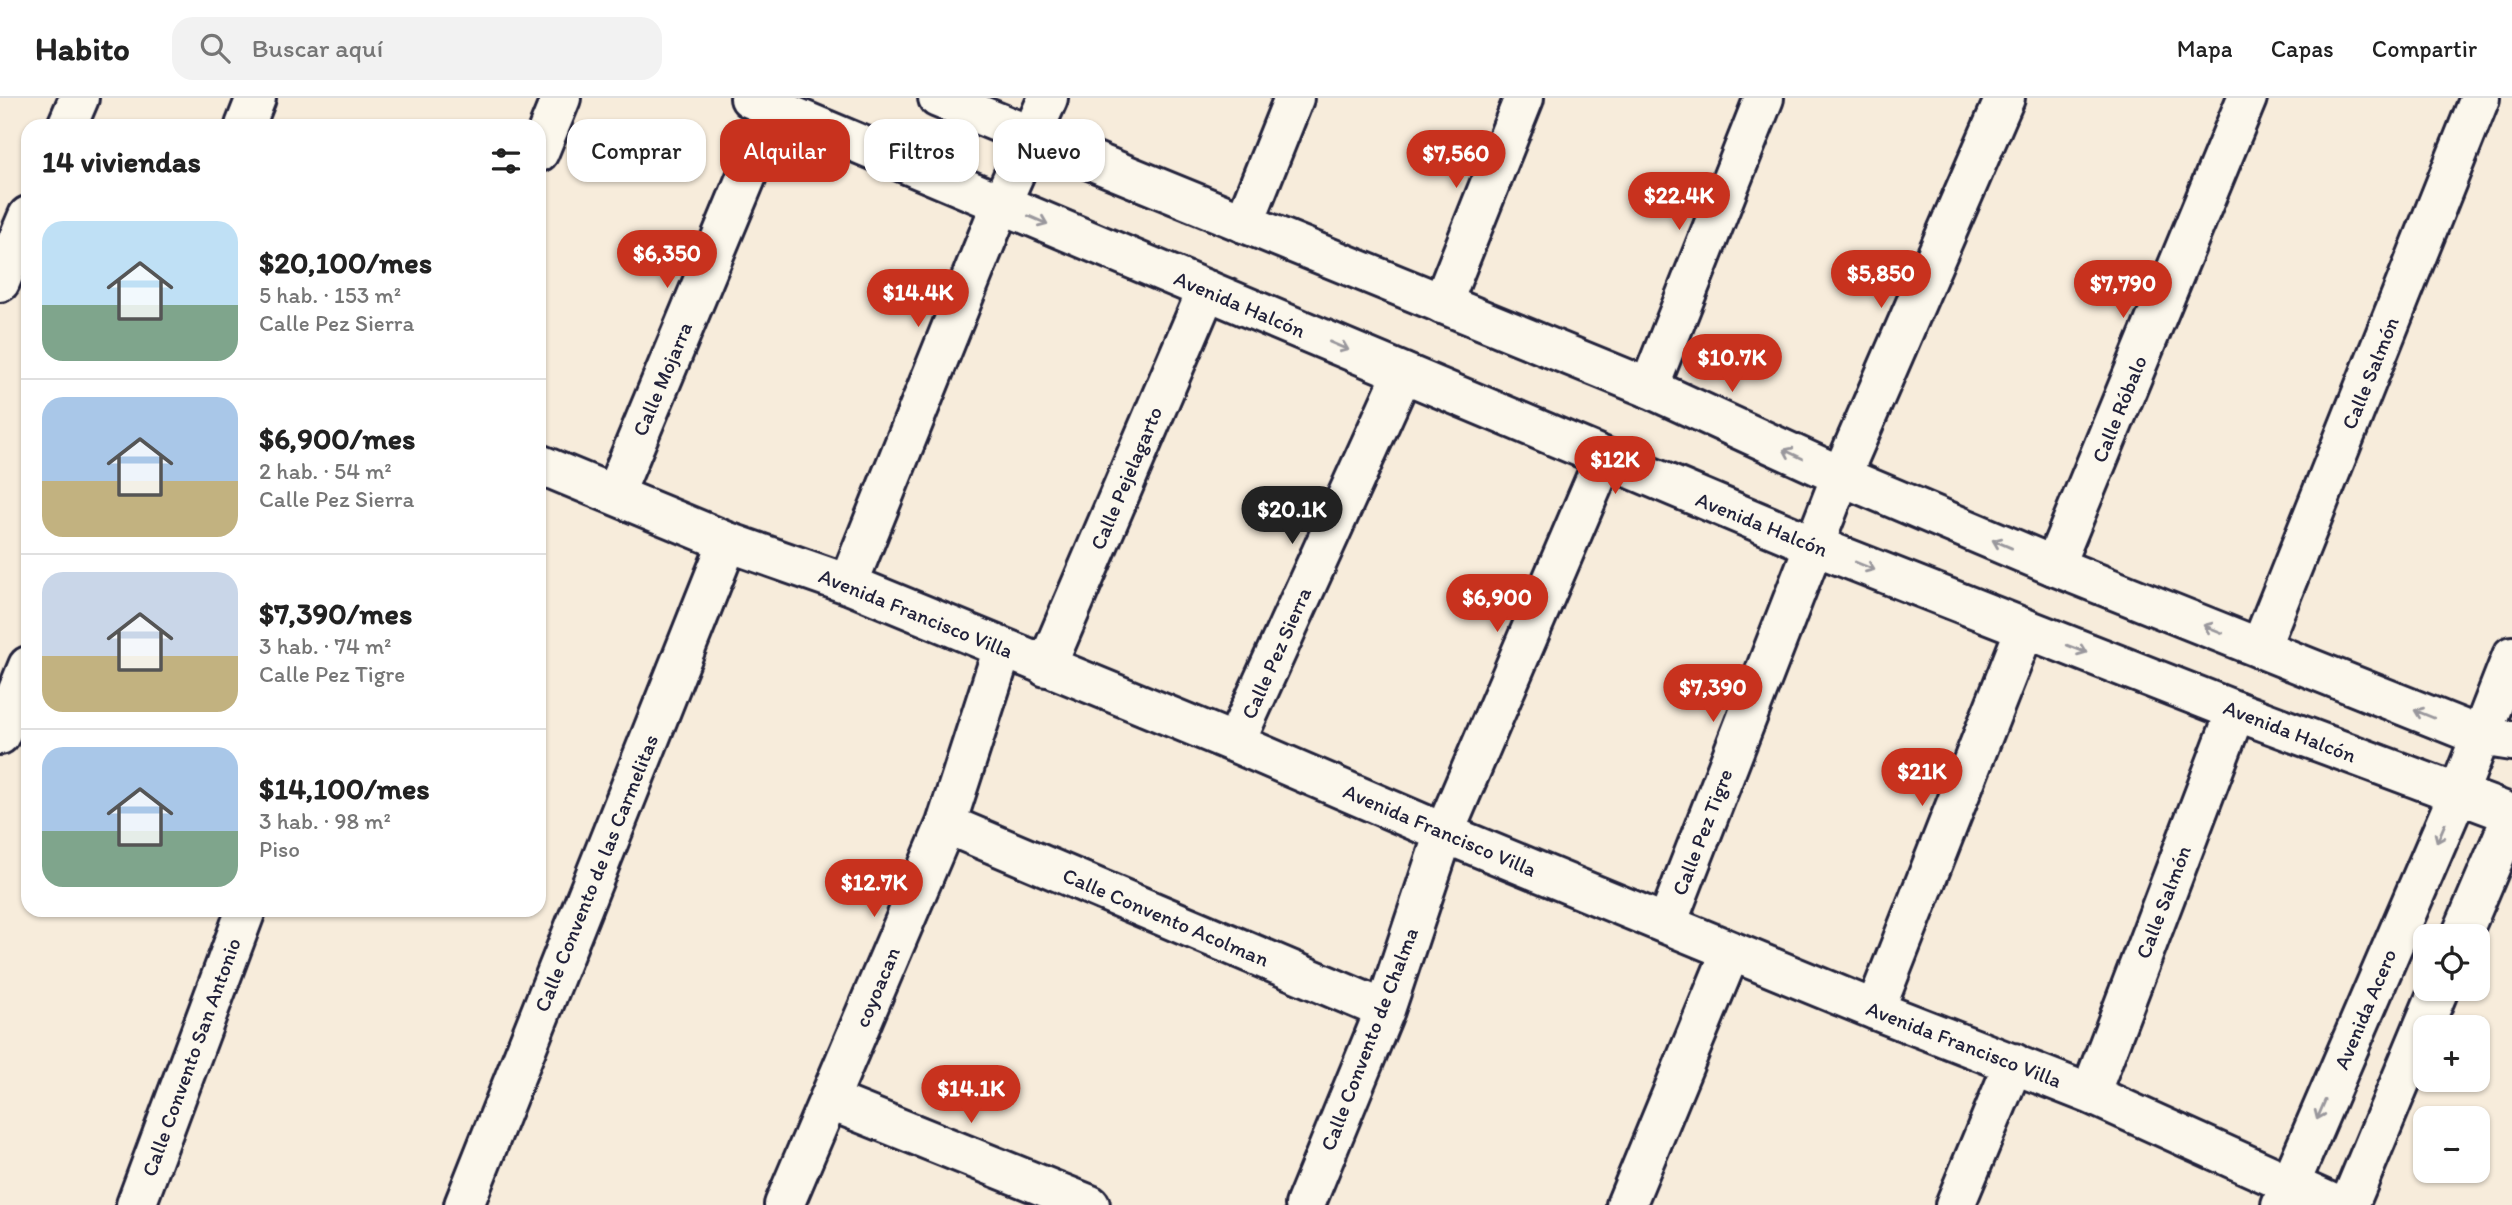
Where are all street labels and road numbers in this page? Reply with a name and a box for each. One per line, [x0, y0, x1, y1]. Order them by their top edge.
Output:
street label: Avenida Halcón [1171, 265, 1309, 343]
street label: Calle Salmón [2336, 313, 2404, 433]
street label: Calle Mojarra [627, 318, 697, 440]
street label: Calle Róbalo [2086, 352, 2152, 466]
street label: Calle Pejelagarto [1085, 403, 1167, 553]
street label: Avenida Halcón [1692, 486, 1832, 562]
street label: Avenida Francisco Villa [815, 563, 1017, 663]
street label: Calle Pez Sierra [1236, 583, 1316, 723]
street label: Avenida Halcón [2220, 694, 2360, 768]
street label: Calle Convento de las Carmelitas [529, 731, 663, 1015]
street label: Calle Pez Tigre [1666, 765, 1738, 899]
street label: Avenida Francisco Villa [1340, 778, 1540, 882]
street label: Calle Salmón [2130, 842, 2196, 962]
street label: Calle Convento Acolman [1059, 862, 1273, 972]
street label: Calle Convento de Chalma [1315, 924, 1423, 1154]
street label: Calle Convento San Antonio [136, 934, 246, 1180]
street label: coyoacan [849, 943, 905, 1031]
street label: Avenida Acero [2328, 945, 2402, 1073]
street label: Avenida Francisco Villa [1863, 995, 2065, 1093]

